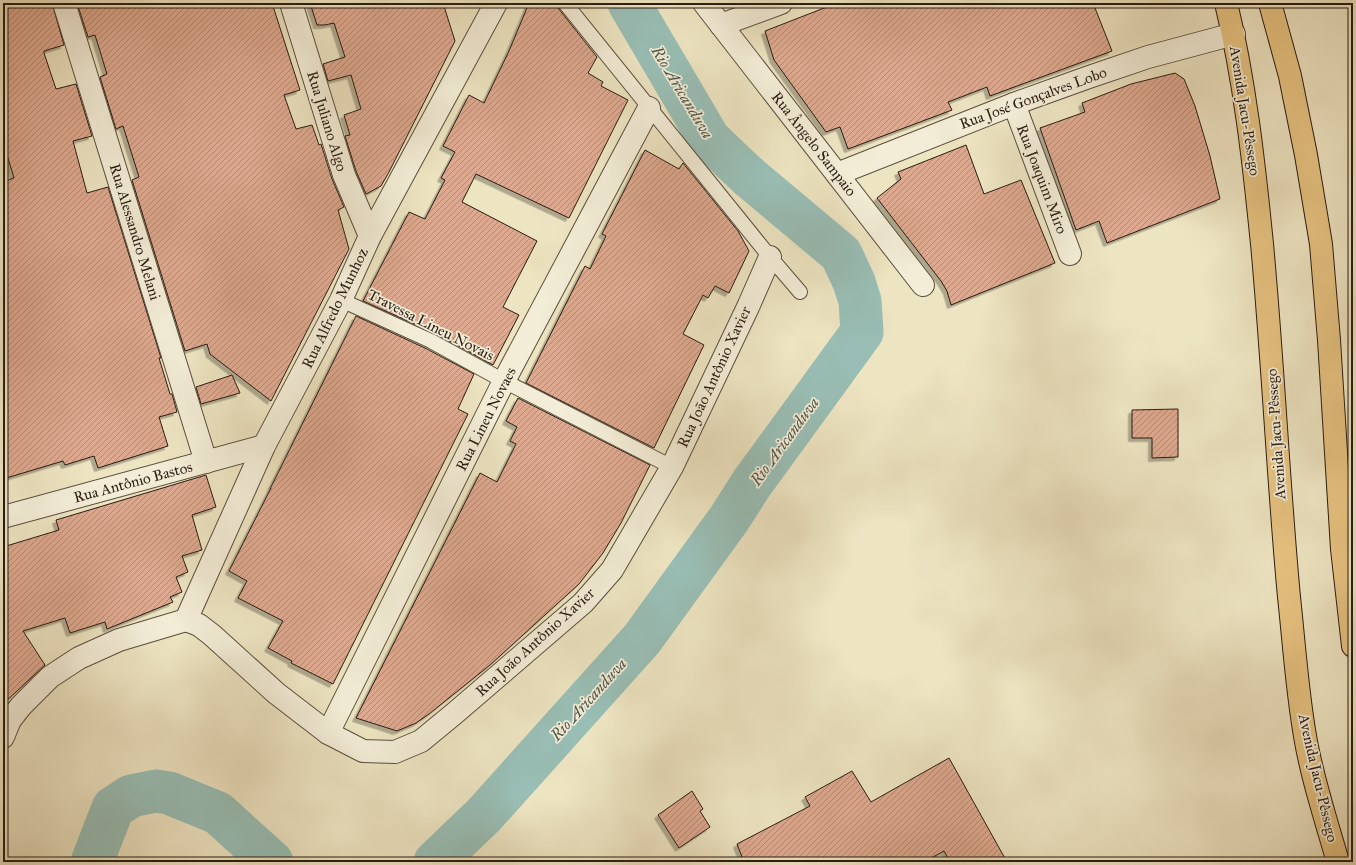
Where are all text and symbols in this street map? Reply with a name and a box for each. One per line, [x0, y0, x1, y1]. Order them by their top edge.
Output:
water label: Rio Aricanduva [647, 42, 718, 142]
street label: Avenida Jacu-Pêssego [1225, 44, 1264, 178]
street label: Rua José Gonçalves Lobo [957, 63, 1110, 134]
street label: Rua Juliano Algo [302, 69, 351, 174]
street label: Rua Ângelo Sampaio [768, 88, 861, 200]
street label: Rua Joaquim Miro [1012, 122, 1071, 237]
street label: Rua Alessandro Melani [106, 162, 164, 302]
street label: Rua Alfredo Munhoz [298, 245, 372, 371]
street label: Travessa Lineu Novais [365, 285, 497, 365]
street label: Rua João Antônio Xavier [673, 303, 756, 451]
street label: Rua Lineu Novaes [452, 364, 520, 474]
street label: Avenida Jacu-Pêssego [1262, 368, 1291, 501]
water label: Rio Aricanduva [745, 393, 823, 490]
street label: Rua Antônio Bastos [72, 457, 194, 507]
street label: Rua João Antônio Xavier [472, 584, 599, 701]
water label: Rio Aricanduva [546, 654, 631, 745]
street label: Avenida Jacu-Pêssego [1293, 711, 1342, 844]

